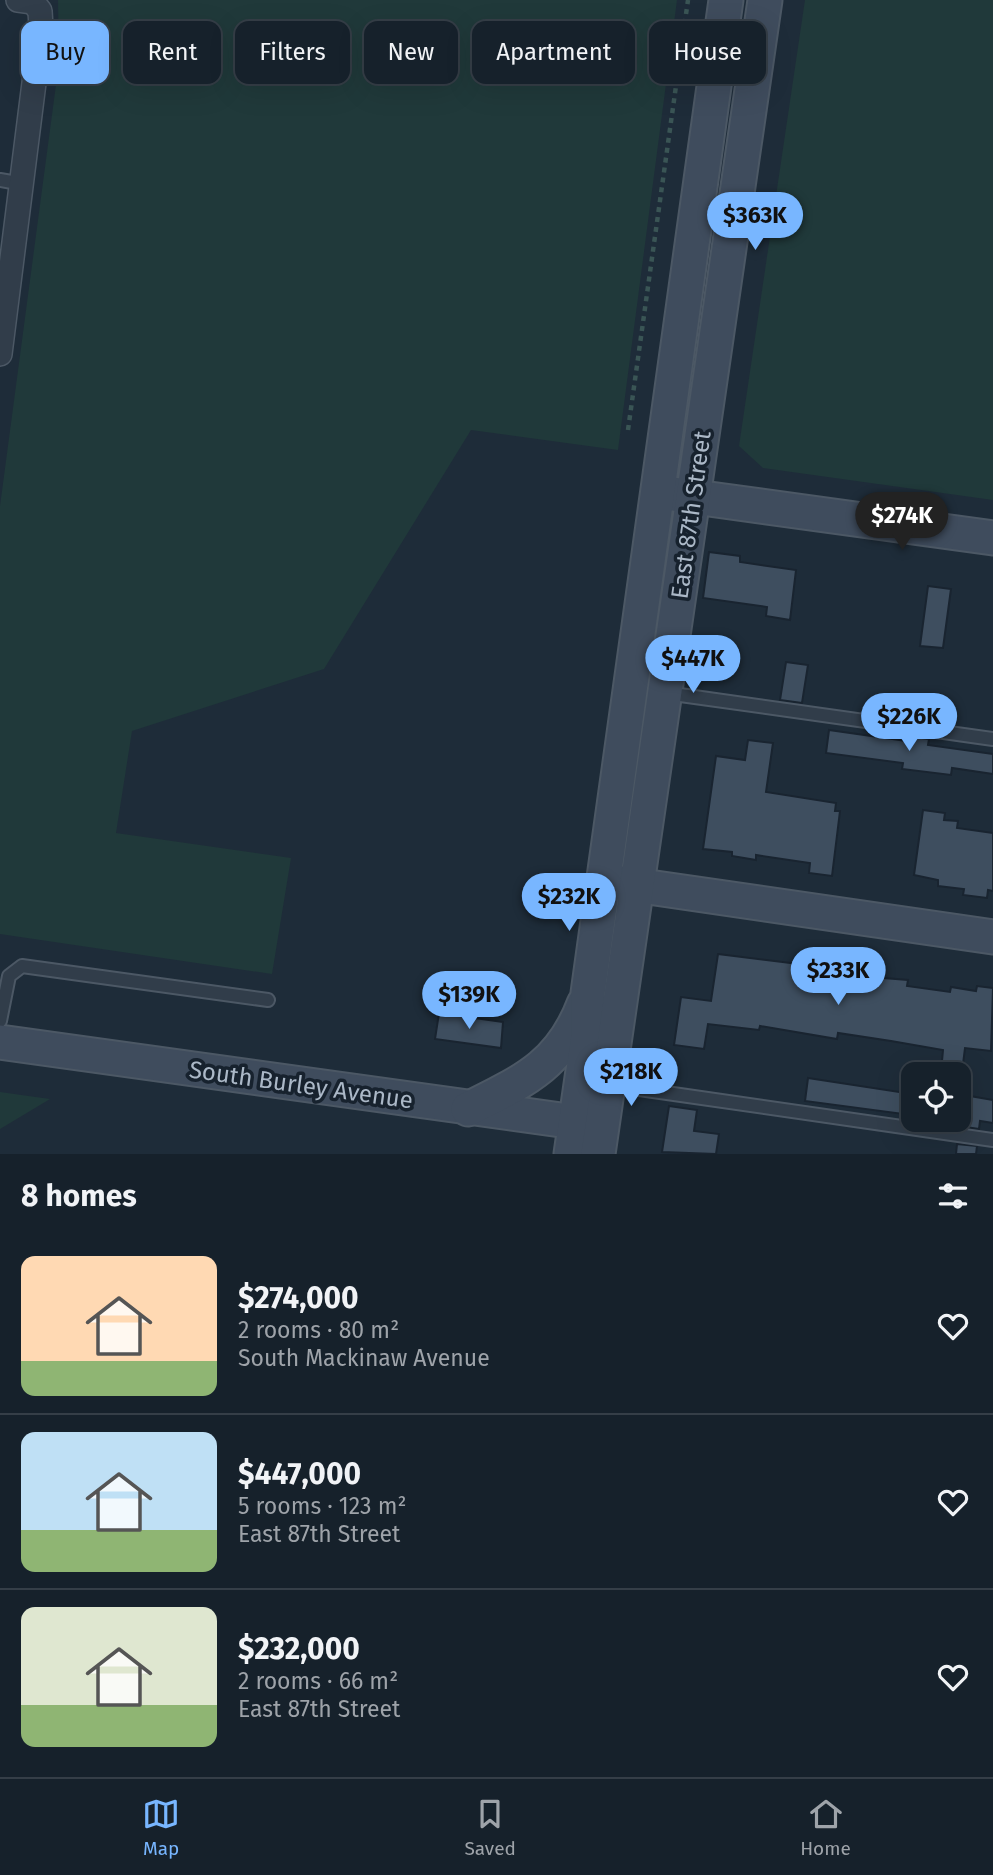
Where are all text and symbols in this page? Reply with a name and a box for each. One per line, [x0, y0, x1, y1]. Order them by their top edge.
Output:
chip: Buy [21, 21, 109, 84]
chip: Rent [123, 21, 221, 84]
chip: Filters [235, 21, 350, 84]
chip: New [364, 21, 458, 84]
chip: Apartment [472, 21, 635, 84]
chip: House [649, 21, 766, 84]
pin: $363K [706, 192, 804, 252]
text: $363K [723, 201, 787, 229]
street label: East 87th Street [665, 429, 717, 601]
pin: $274K [853, 492, 951, 552]
text: $274K [871, 501, 933, 529]
pin: $447K [644, 636, 742, 695]
text: $447K [661, 644, 725, 672]
pin: $226K [860, 694, 958, 753]
text: $226K [877, 702, 941, 730]
pin: $232K [520, 874, 618, 933]
text: $232K [538, 882, 600, 910]
pin: $233K [789, 948, 887, 1007]
text: $233K [807, 956, 869, 984]
pin: $139K [420, 972, 518, 1031]
text: $139K [438, 980, 500, 1008]
pin: $218K [582, 1048, 680, 1108]
street label: South Burley Avenue [187, 1055, 415, 1115]
text: $218K [600, 1057, 662, 1085]
map controls [901, 1062, 971, 1132]
button: locate [901, 1062, 971, 1132]
icon: filters [934, 1177, 972, 1215]
text: 8 homes [21, 1178, 137, 1214]
text: $274,000 [238, 1280, 359, 1316]
icon: home [77, 1284, 161, 1368]
icon: heart [934, 1307, 972, 1345]
text: 2 rooms · 80 m² [238, 1316, 399, 1344]
text: South Mackinaw Avenue [238, 1344, 490, 1372]
text: $447,000 [238, 1456, 361, 1492]
icon: home [77, 1460, 161, 1544]
icon: heart [934, 1483, 972, 1521]
text: 5 rooms · 123 m² [238, 1492, 406, 1520]
text: East 87th Street [238, 1520, 400, 1548]
text: $232,000 [238, 1631, 360, 1667]
icon: home [77, 1635, 161, 1719]
icon: heart [934, 1658, 972, 1696]
text: 2 rooms · 66 m² [238, 1667, 398, 1695]
text: East 87th Street [238, 1695, 400, 1723]
tab: Map [142, 1795, 180, 1860]
tab: Saved [464, 1795, 516, 1860]
tab: Home [800, 1795, 851, 1860]

